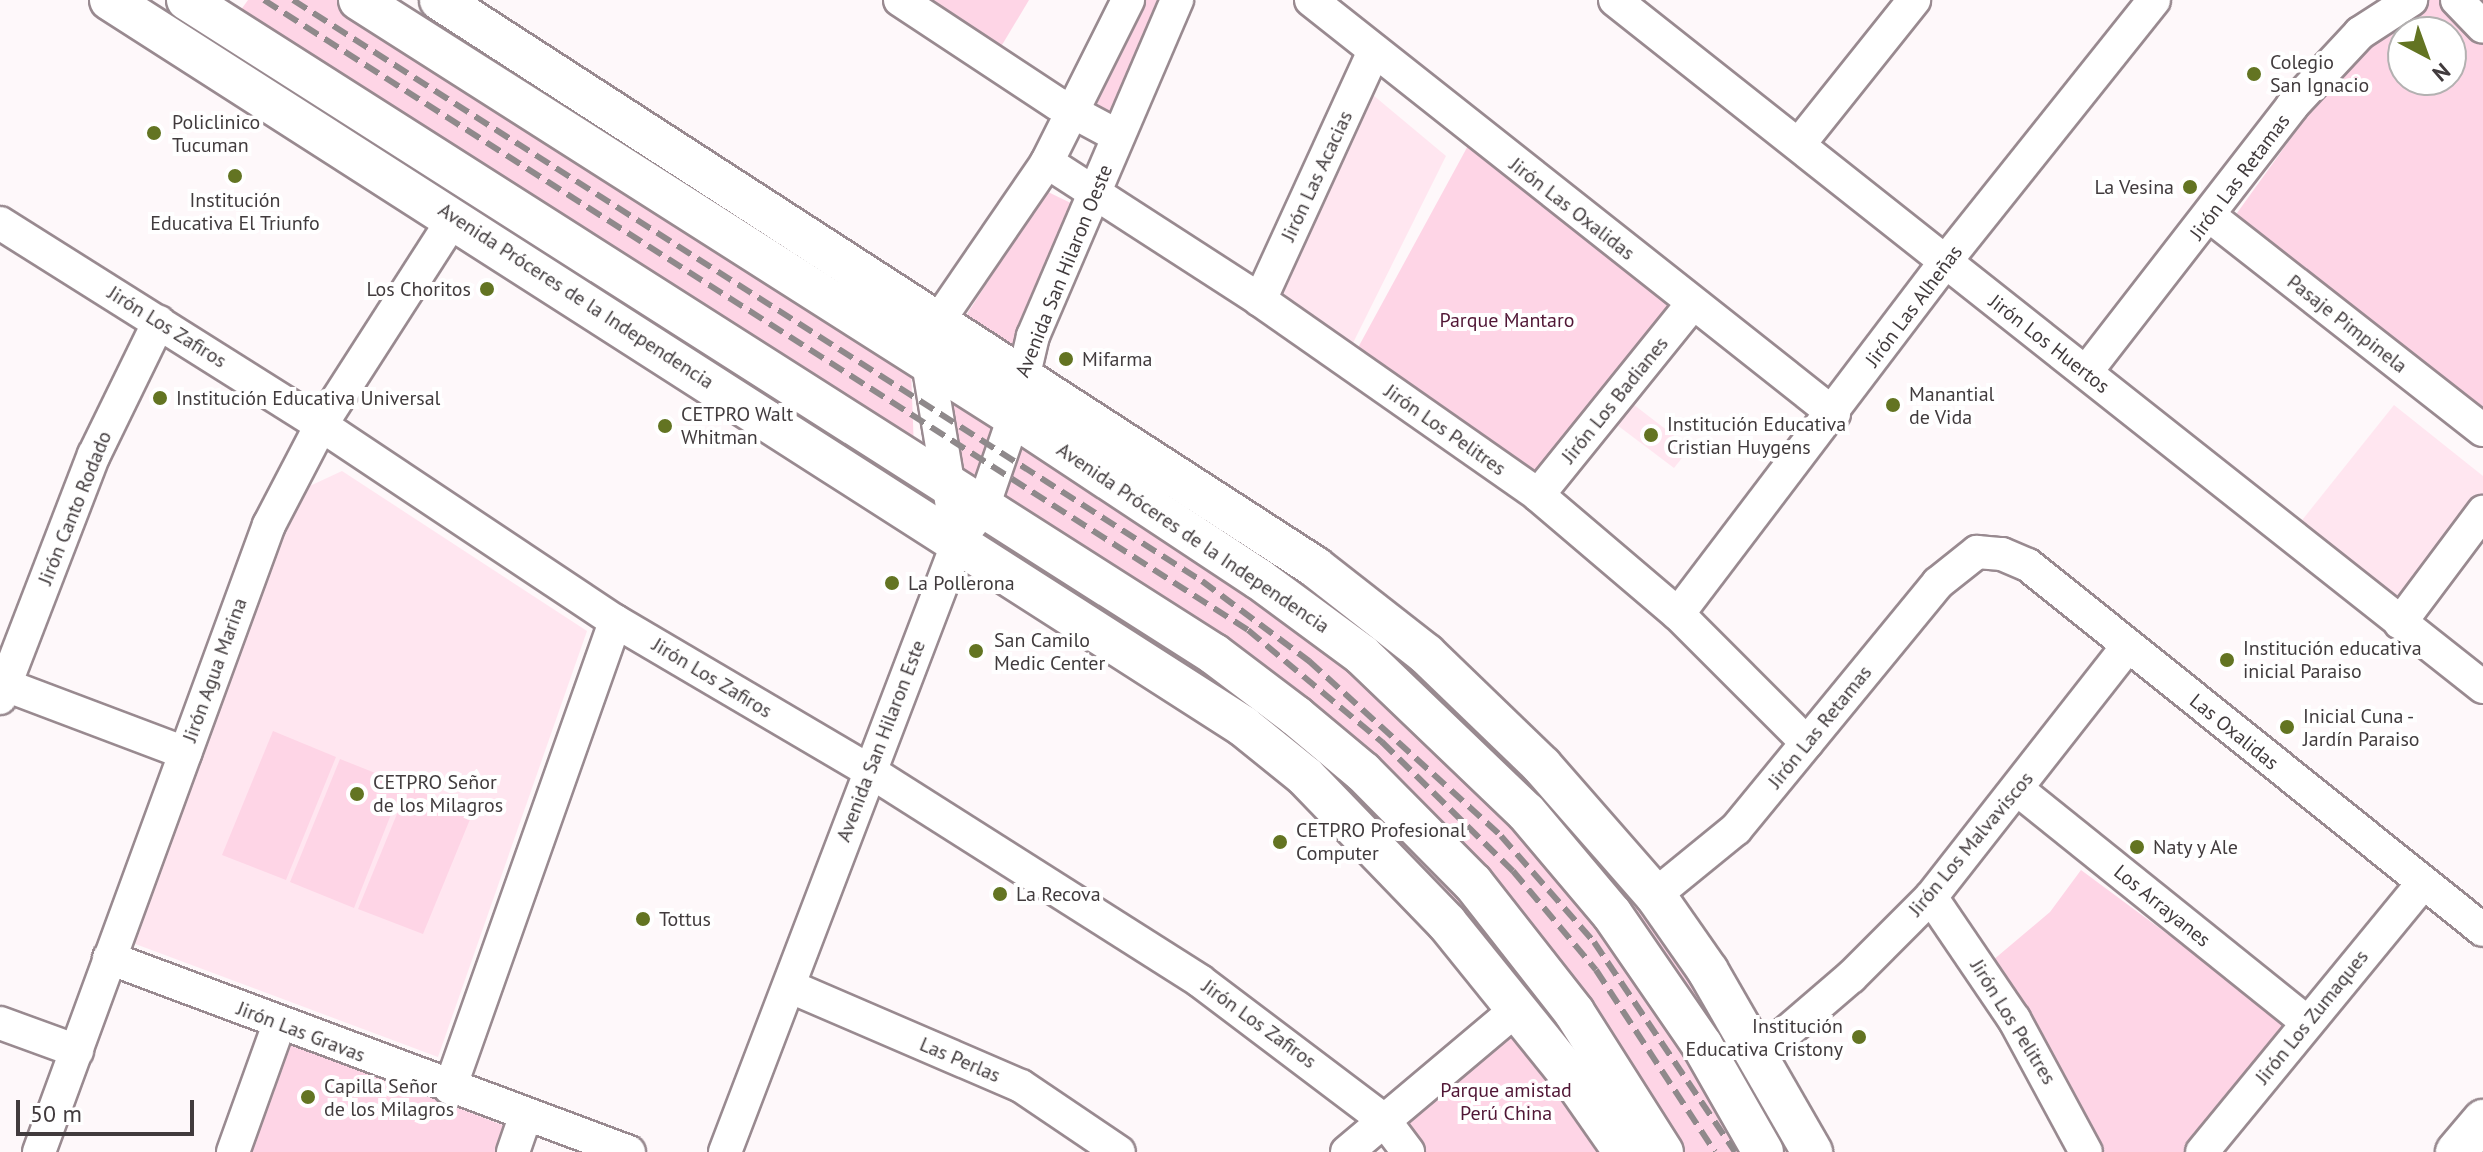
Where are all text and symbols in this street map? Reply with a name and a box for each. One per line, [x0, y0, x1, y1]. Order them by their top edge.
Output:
north arrow [2387, 16, 2467, 96]
place label: Colegio San Ignacio [2270, 50, 2369, 97]
text: N [2427, 57, 2456, 88]
marker: Colegio San Ignacio [2245, 65, 2263, 83]
street label: Jirón Las Acacias [1276, 107, 1358, 245]
street label: Jirón Las Retamas [2185, 109, 2295, 245]
place label: Policlinico Tucuman [172, 110, 260, 157]
marker: Policlinico Tucuman [143, 122, 165, 144]
street label: Jirón Las Oxalidas [1505, 153, 1639, 265]
street label: Avenida San Hilaron Oeste [1010, 161, 1118, 381]
marker: Institución Educativa El Triunfo [226, 167, 244, 185]
place label: La Vesina [2094, 175, 2174, 199]
marker: La Vesina [2181, 178, 2199, 196]
place label: Institución Educativa El Triunfo [150, 188, 320, 235]
street label: Avenida Próceres de la Independencia [434, 198, 718, 394]
street label: Jirón Las Alheñas [1860, 240, 1968, 372]
street label: Pasaje Pimpinela [2282, 270, 2412, 378]
place label: Los Choritos [366, 277, 471, 301]
marker: Los Choritos [478, 280, 496, 298]
street label: Jirón Los Zafiros [103, 281, 231, 373]
street label: Jirón Los Huertos [1984, 290, 2114, 398]
park label: Parque Mantaro [1439, 308, 1575, 332]
street label: Jirón Los Badianes [1557, 332, 1673, 468]
place label: Mifarma [1082, 347, 1152, 371]
marker: Mifarma [1057, 350, 1075, 368]
street label: Jirón Los Pelitres [1380, 379, 1510, 481]
place label: Manantial de Vida [1909, 382, 1994, 429]
place label: Institución Educativa Universal [176, 386, 440, 410]
marker: Institución Educativa Universal [151, 389, 169, 407]
marker: Manantial de Vida [1884, 396, 1902, 414]
place label: CETPRO Walt Whitman [681, 402, 794, 449]
place label: Institución Educativa Cristian Huygens [1667, 412, 1846, 459]
marker: CETPRO Walt Whitman [656, 417, 674, 435]
marker: Institución Educativa Cristian Huygens [1642, 426, 1660, 444]
street label: Jirón Canto Rodado [33, 428, 117, 588]
street label: Avenida Próceres de la Independencia [1052, 438, 1334, 638]
place label: La Pollerona [908, 571, 1015, 595]
marker: La Pollerona [883, 574, 901, 592]
street label: Jirón Agua Marina [178, 594, 252, 746]
place label: San Camilo Medic Center [994, 628, 1106, 675]
street label: Jirón Los Zafiros [648, 633, 776, 723]
place label: Institución educativa inicial Paraiso [2243, 636, 2422, 683]
street label: Avenida San Hilaron Este [831, 637, 931, 845]
marker: San Camilo Medic Center [965, 640, 987, 662]
marker: Institución educativa inicial Paraiso [2218, 651, 2236, 669]
street label: Jirón Las Retamas [1763, 661, 1877, 793]
street label: Las Oxalidas [2185, 689, 2283, 775]
place label: Inicial Cuna - Jardín Paraiso [2303, 704, 2420, 751]
marker: Inicial Cuna - Jardín Paraiso [2278, 718, 2296, 736]
street label: Jirón Los Malvaviscos [1904, 767, 2038, 921]
place label: CETPRO Señor de los Milagros [373, 770, 503, 817]
marker: CETPRO Señor de los Milagros [348, 785, 366, 803]
place label: CETPRO Profesional Computer [1296, 818, 1466, 865]
marker: CETPRO Profesional Computer [1271, 833, 1289, 851]
place label: Naty y Ale [2153, 835, 2240, 859]
marker: Naty y Ale [2128, 838, 2146, 856]
street label: Los Arrayanes [2109, 860, 2215, 952]
place label: La Recova [1016, 882, 1101, 906]
marker: La Recova [991, 885, 1009, 903]
place label: Tottus [659, 907, 711, 931]
marker: Tottus [634, 910, 652, 928]
street label: Jirón Los Zumaques [2250, 945, 2374, 1089]
street label: Jirón Los Pelitres [1965, 955, 2061, 1089]
street label: Jirón Los Zafiros [1197, 974, 1321, 1074]
street label: Jirón Las Gravas [233, 997, 369, 1067]
place label: Institución Educativa Cristony [1686, 1014, 1843, 1061]
marker: Institución Educativa Cristony [1850, 1028, 1868, 1046]
street label: Las Perlas [916, 1032, 1004, 1088]
place label: Capilla Señor de los Milagros [324, 1074, 454, 1121]
park label: Parque amistad Perú China [1440, 1078, 1572, 1125]
scale bar [20, 1084, 198, 1134]
marker: Capilla Señor de los Milagros [299, 1088, 317, 1106]
text: 50 m [30, 1098, 82, 1129]

